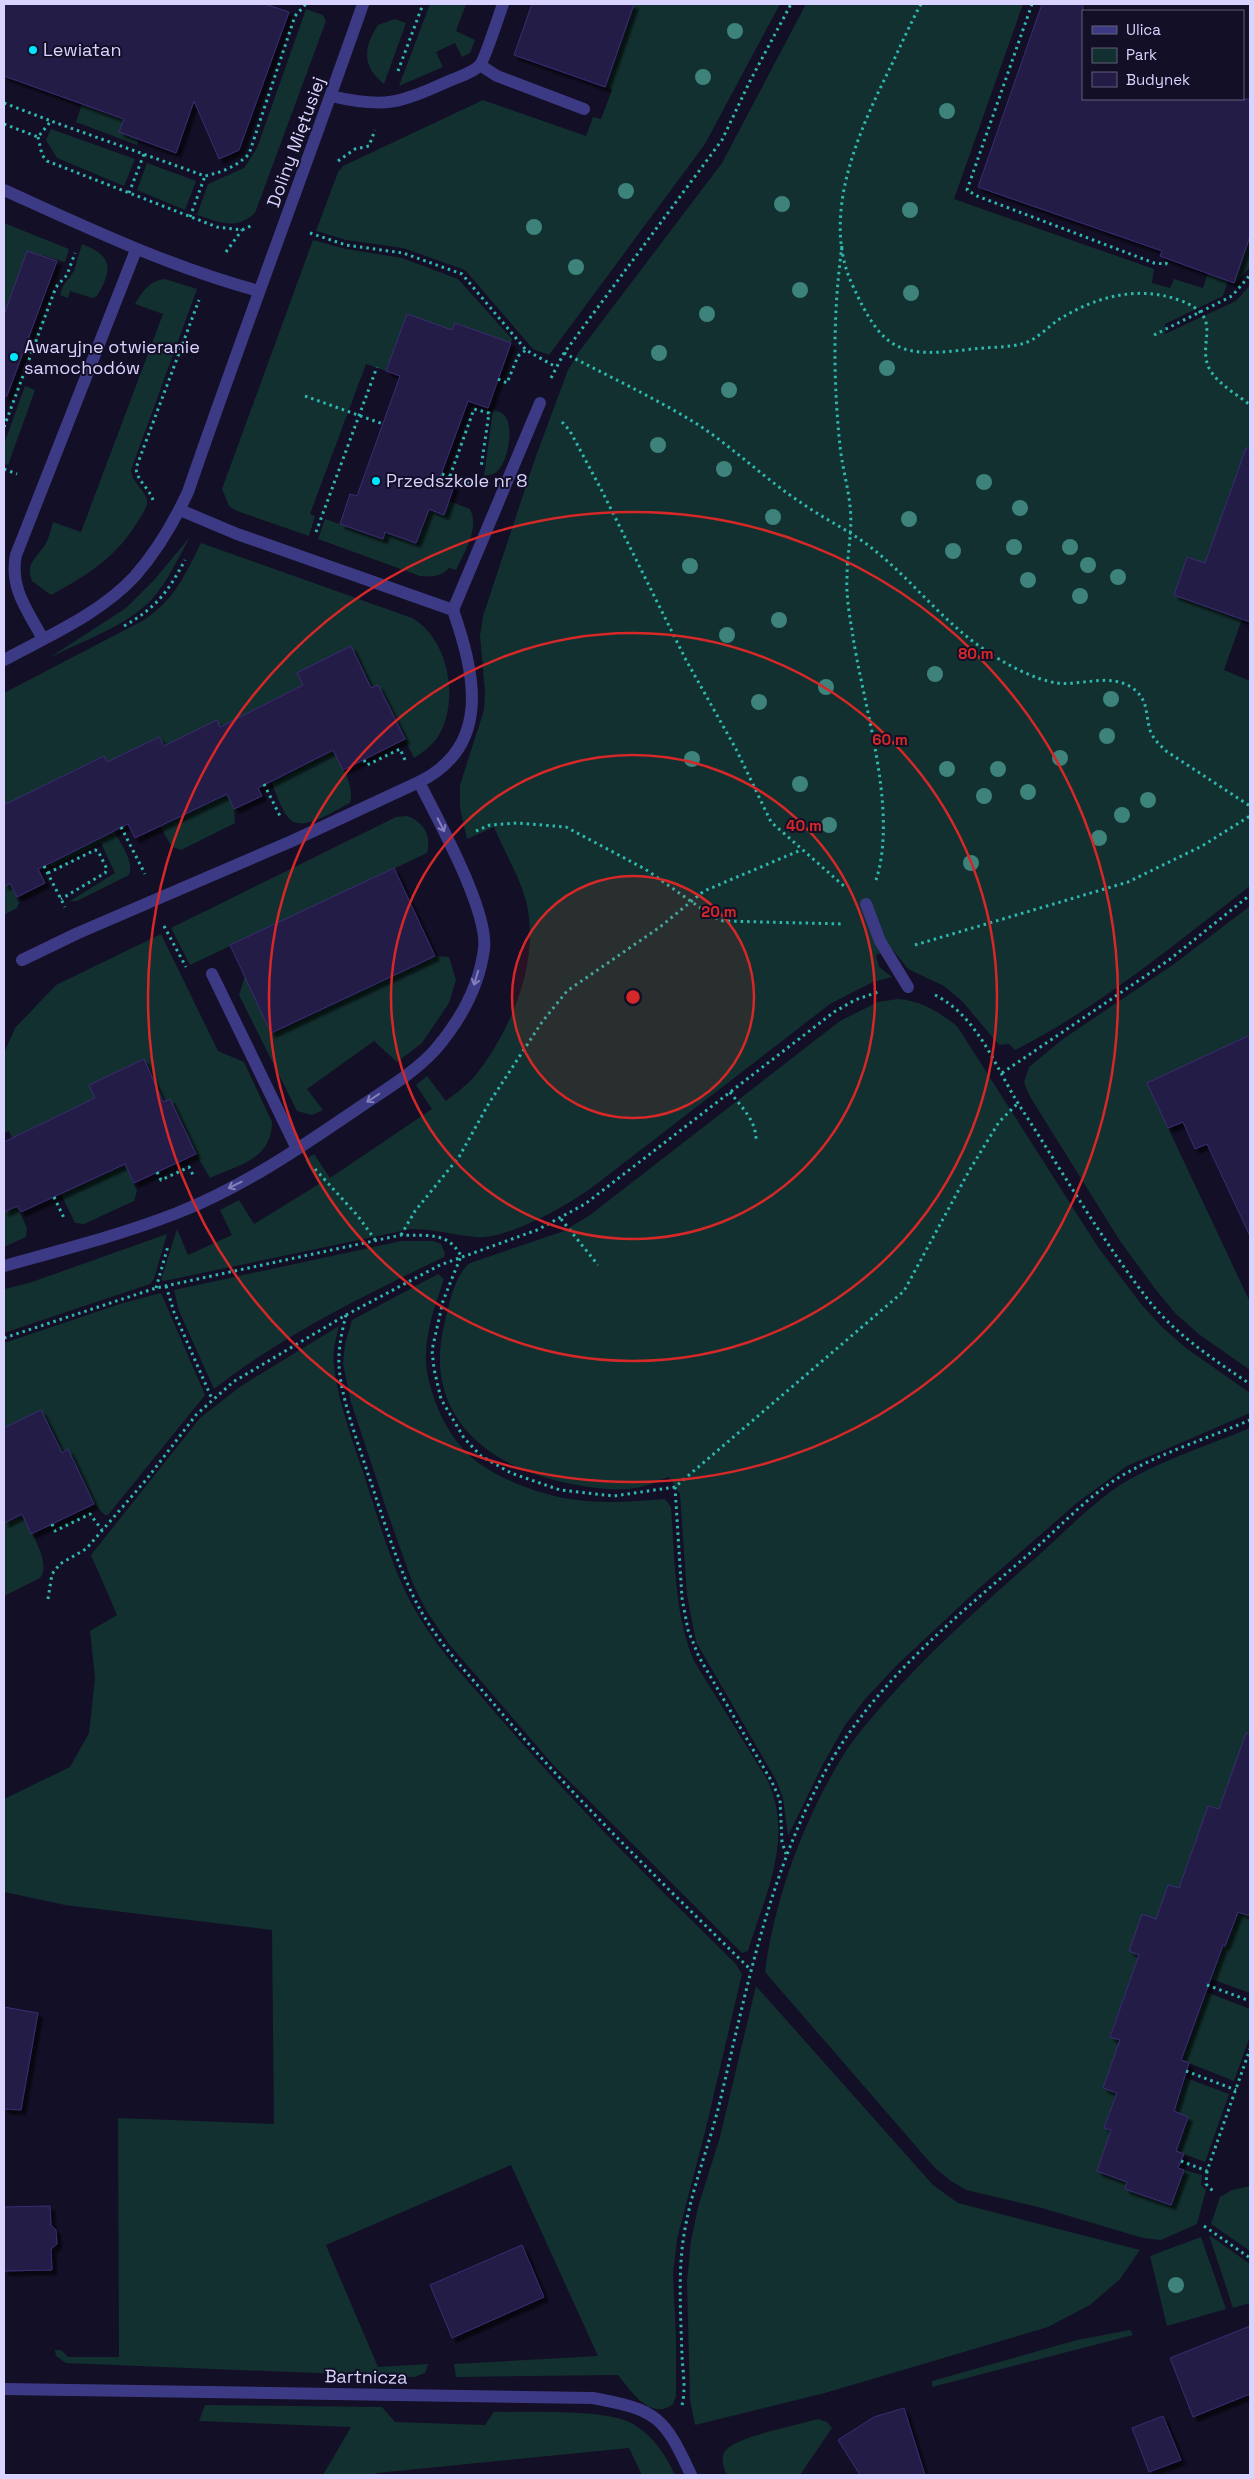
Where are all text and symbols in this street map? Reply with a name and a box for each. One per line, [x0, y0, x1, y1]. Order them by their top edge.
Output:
legend [1082, 10, 1244, 100]
text: Ulica [1126, 20, 1161, 39]
place label: Lewiatan [43, 38, 121, 61]
marker: Lewiatan [27, 44, 39, 56]
text: Park [1126, 45, 1157, 64]
text: Budynek [1126, 70, 1190, 89]
street label: Doliny Miętusiej [261, 74, 330, 210]
place label: Awaryjne otwieranie samochodów [24, 335, 200, 379]
marker: Awaryjne otwieranie samochodów [8, 351, 20, 363]
place label: Przedszkole nr 8 [386, 469, 527, 492]
marker: Przedszkole nr 8 [370, 475, 382, 487]
text: 80 m [958, 644, 994, 663]
text: 60 m [872, 730, 908, 749]
text: 40 m [786, 816, 822, 835]
one-way arrow [436, 818, 446, 833]
text: 20 m [701, 902, 737, 921]
one-way arrow [471, 970, 481, 986]
centre of rings [624, 988, 642, 1006]
one-way arrow [366, 1093, 380, 1103]
one-way arrow [228, 1180, 243, 1190]
street label: Bartnicza [324, 2364, 408, 2389]

